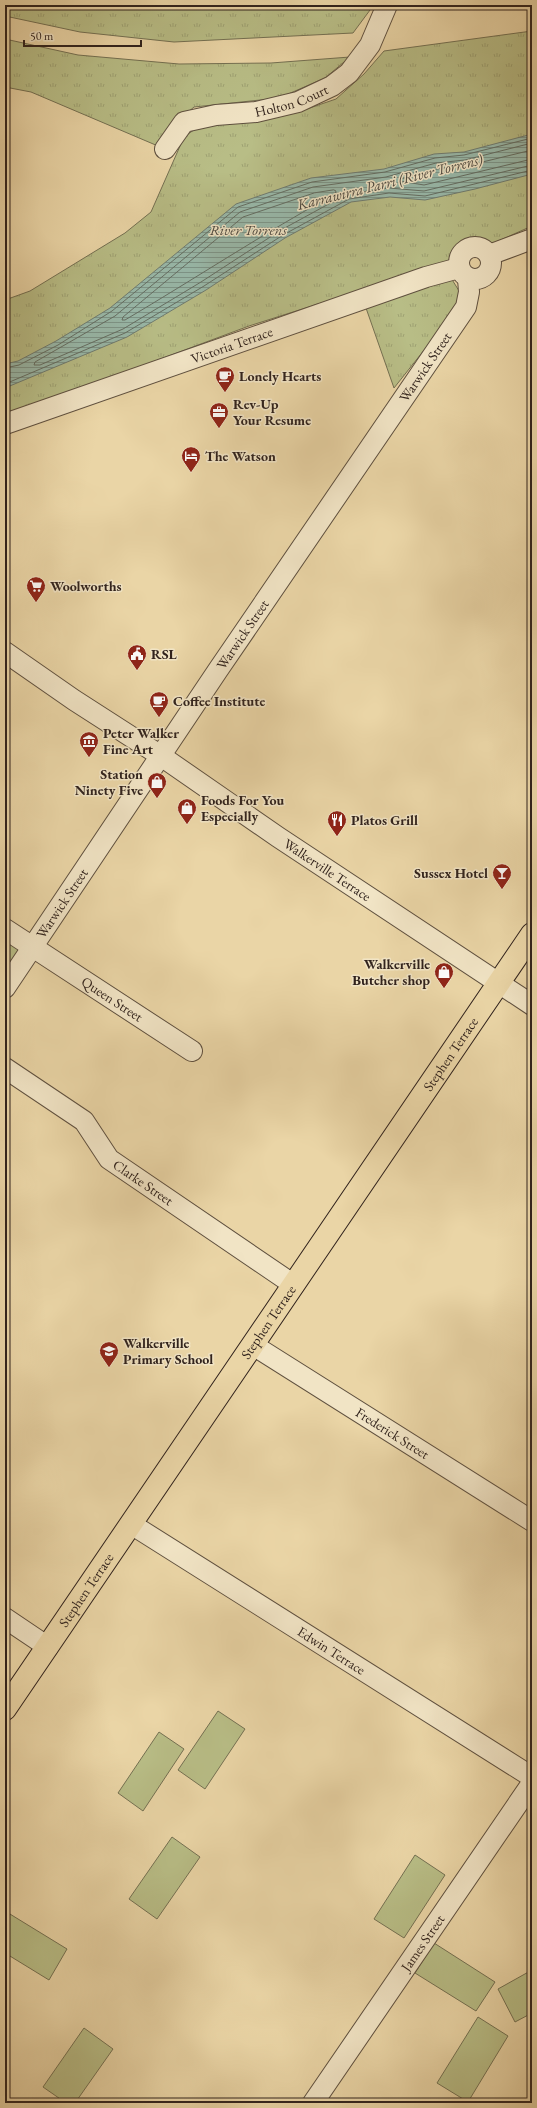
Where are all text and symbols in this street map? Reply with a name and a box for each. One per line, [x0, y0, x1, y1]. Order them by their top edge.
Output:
scale bar [24, 22, 141, 48]
text: 50 m [30, 28, 54, 44]
street label: Holton Court [253, 80, 331, 121]
water label: Karrawirra Parri (River Torrens) [294, 149, 485, 214]
water label: River Torrens [209, 220, 287, 239]
street label: Victoria Terrace [188, 322, 275, 367]
street label: Warwick Street [395, 328, 456, 405]
cafe icon: Lonely Hearts [214, 365, 236, 393]
place label: Lonely Hearts [239, 367, 321, 385]
place label: Rev-Up Your Resume [233, 395, 311, 429]
office icon: Rev-Up Your Resume [208, 401, 230, 429]
hotel icon: The Watson [180, 445, 202, 473]
place label: The Watson [205, 447, 276, 465]
supermarket icon: Woolworths [25, 575, 47, 603]
place label: Woolworths [50, 577, 122, 595]
street label: Warwick Street [212, 595, 273, 673]
public building icon: RSL [126, 643, 148, 671]
place label: RSL [151, 645, 178, 663]
cafe icon: Coffee Institute [148, 690, 170, 718]
place label: Coffee Institute [173, 692, 266, 710]
place label: Peter Walker Fine Art [103, 724, 179, 758]
museum icon: Peter Walker Fine Art [78, 730, 100, 758]
place label: Station Ninety Five [75, 765, 143, 799]
shop icon: Station Ninety Five [146, 771, 168, 799]
place label: Foods For You Especially [201, 791, 285, 825]
shop icon: Foods For You Especially [176, 797, 198, 825]
restaurant icon: Platos Grill [326, 809, 348, 837]
place label: Platos Grill [351, 811, 418, 829]
street label: Walkerville Terrace [280, 834, 375, 905]
bar icon: Sussex Hotel [491, 862, 513, 890]
street label: Warwick Street [32, 864, 92, 942]
place label: Sussex Hotel [414, 864, 488, 882]
place label: Walkerville Butcher shop [352, 955, 430, 989]
shop icon: Walkerville Butcher shop [433, 961, 455, 989]
street label: Queen Street [78, 972, 147, 1026]
street label: Stephen Terrace [419, 1013, 482, 1095]
street label: Clarke Street [110, 1155, 177, 1210]
street label: Stephen Terrace [237, 1281, 300, 1362]
place label: Walkerville Primary School [123, 1334, 213, 1368]
school or university icon: Walkerville Primary School [98, 1340, 120, 1368]
street label: Frederick Street [352, 1403, 433, 1463]
street label: Stephen Terrace [54, 1549, 118, 1630]
street label: Edwin Terrace [294, 1622, 369, 1679]
street label: James Street [396, 1911, 449, 1976]

